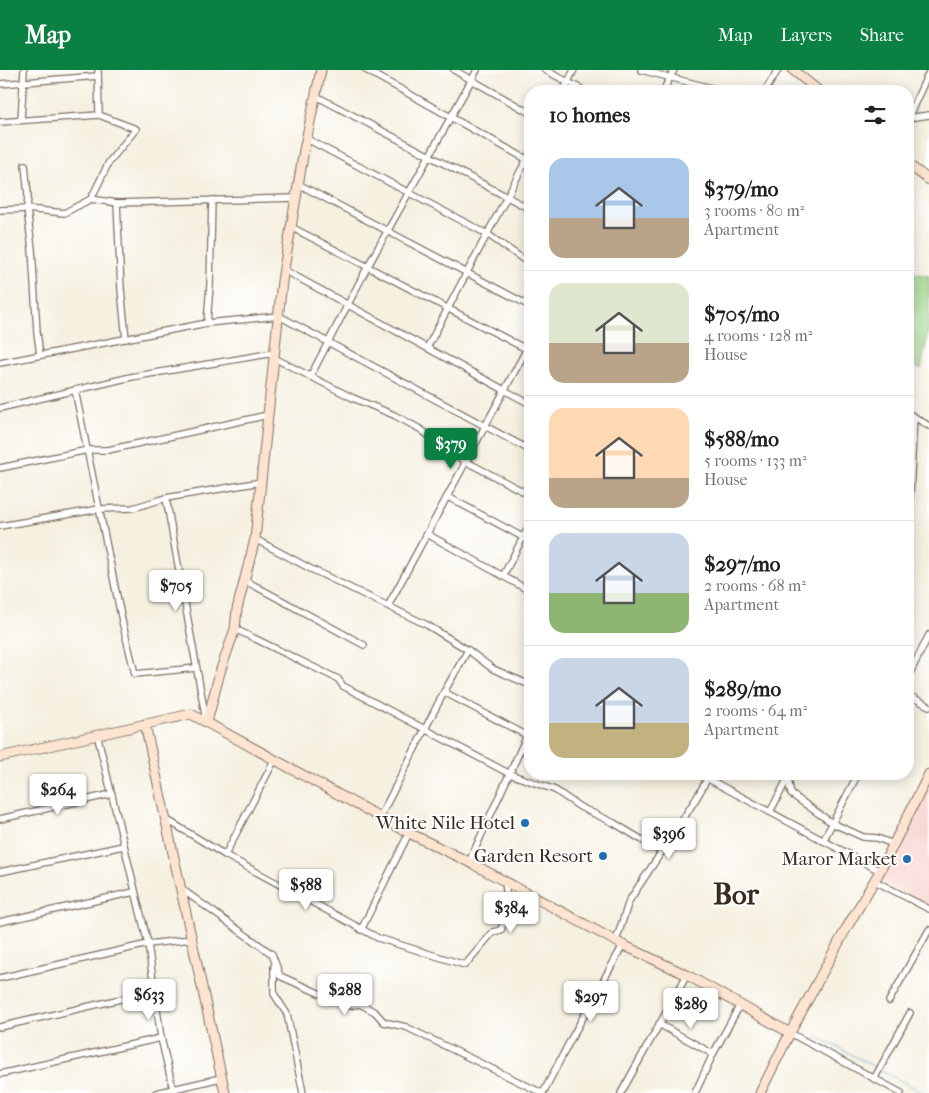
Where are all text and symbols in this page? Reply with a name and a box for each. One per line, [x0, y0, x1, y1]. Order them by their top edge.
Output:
text: Map [25, 21, 71, 49]
text: Map [718, 25, 752, 46]
text: Layers [780, 25, 832, 46]
text: Share [860, 25, 904, 46]
icon: filters [861, 101, 889, 129]
text: 10 homes [549, 103, 630, 127]
text: $379/mo [704, 177, 778, 201]
icon: home [589, 178, 649, 238]
text: 3 rooms · 80 m² [704, 201, 804, 220]
text: Apartment [704, 220, 779, 239]
text: $705/mo [704, 302, 779, 326]
icon: home [589, 303, 649, 363]
text: 4 rooms · 128 m² [704, 326, 812, 345]
text: House [704, 345, 747, 364]
text: $588/mo [704, 427, 779, 451]
pin: $379 [421, 428, 481, 470]
icon: home [589, 428, 649, 488]
text: $379 [435, 434, 467, 453]
text: 5 rooms · 133 m² [704, 451, 807, 470]
text: House [704, 470, 747, 489]
text: $297/mo [704, 552, 780, 576]
icon: home [589, 553, 649, 613]
pin: $705 [146, 570, 206, 612]
text: $705 [160, 576, 192, 595]
text: 2 rooms · 68 m² [704, 576, 806, 595]
text: Apartment [704, 595, 779, 614]
text: $289/mo [704, 677, 781, 701]
icon: home [589, 678, 649, 738]
text: 2 rooms · 64 m² [704, 701, 807, 720]
text: Apartment [704, 720, 779, 739]
pin: $264 [28, 774, 88, 816]
text: $264 [40, 780, 76, 799]
place label: White Nile Hotel [375, 812, 515, 834]
marker: White Nile Hotel [519, 817, 531, 829]
pin: $396 [639, 818, 699, 860]
text: $396 [653, 824, 685, 843]
place label: Garden Resort [474, 845, 593, 867]
place label: Maror Market [781, 848, 897, 870]
marker: Garden Resort [597, 850, 609, 862]
marker: Maror Market [901, 853, 913, 865]
pin: $588 [276, 868, 336, 911]
text: $588 [290, 875, 322, 894]
district label: Bor [713, 878, 760, 912]
pin: $384 [481, 892, 541, 934]
text: $384 [495, 898, 527, 917]
pin: $288 [315, 974, 375, 1016]
pin: $633 [119, 978, 179, 1021]
text: $288 [328, 980, 362, 999]
pin: $297 [561, 980, 621, 1023]
text: $633 [134, 985, 164, 1004]
text: $297 [574, 987, 608, 1006]
pin: $289 [661, 988, 721, 1030]
text: $289 [674, 994, 708, 1013]

